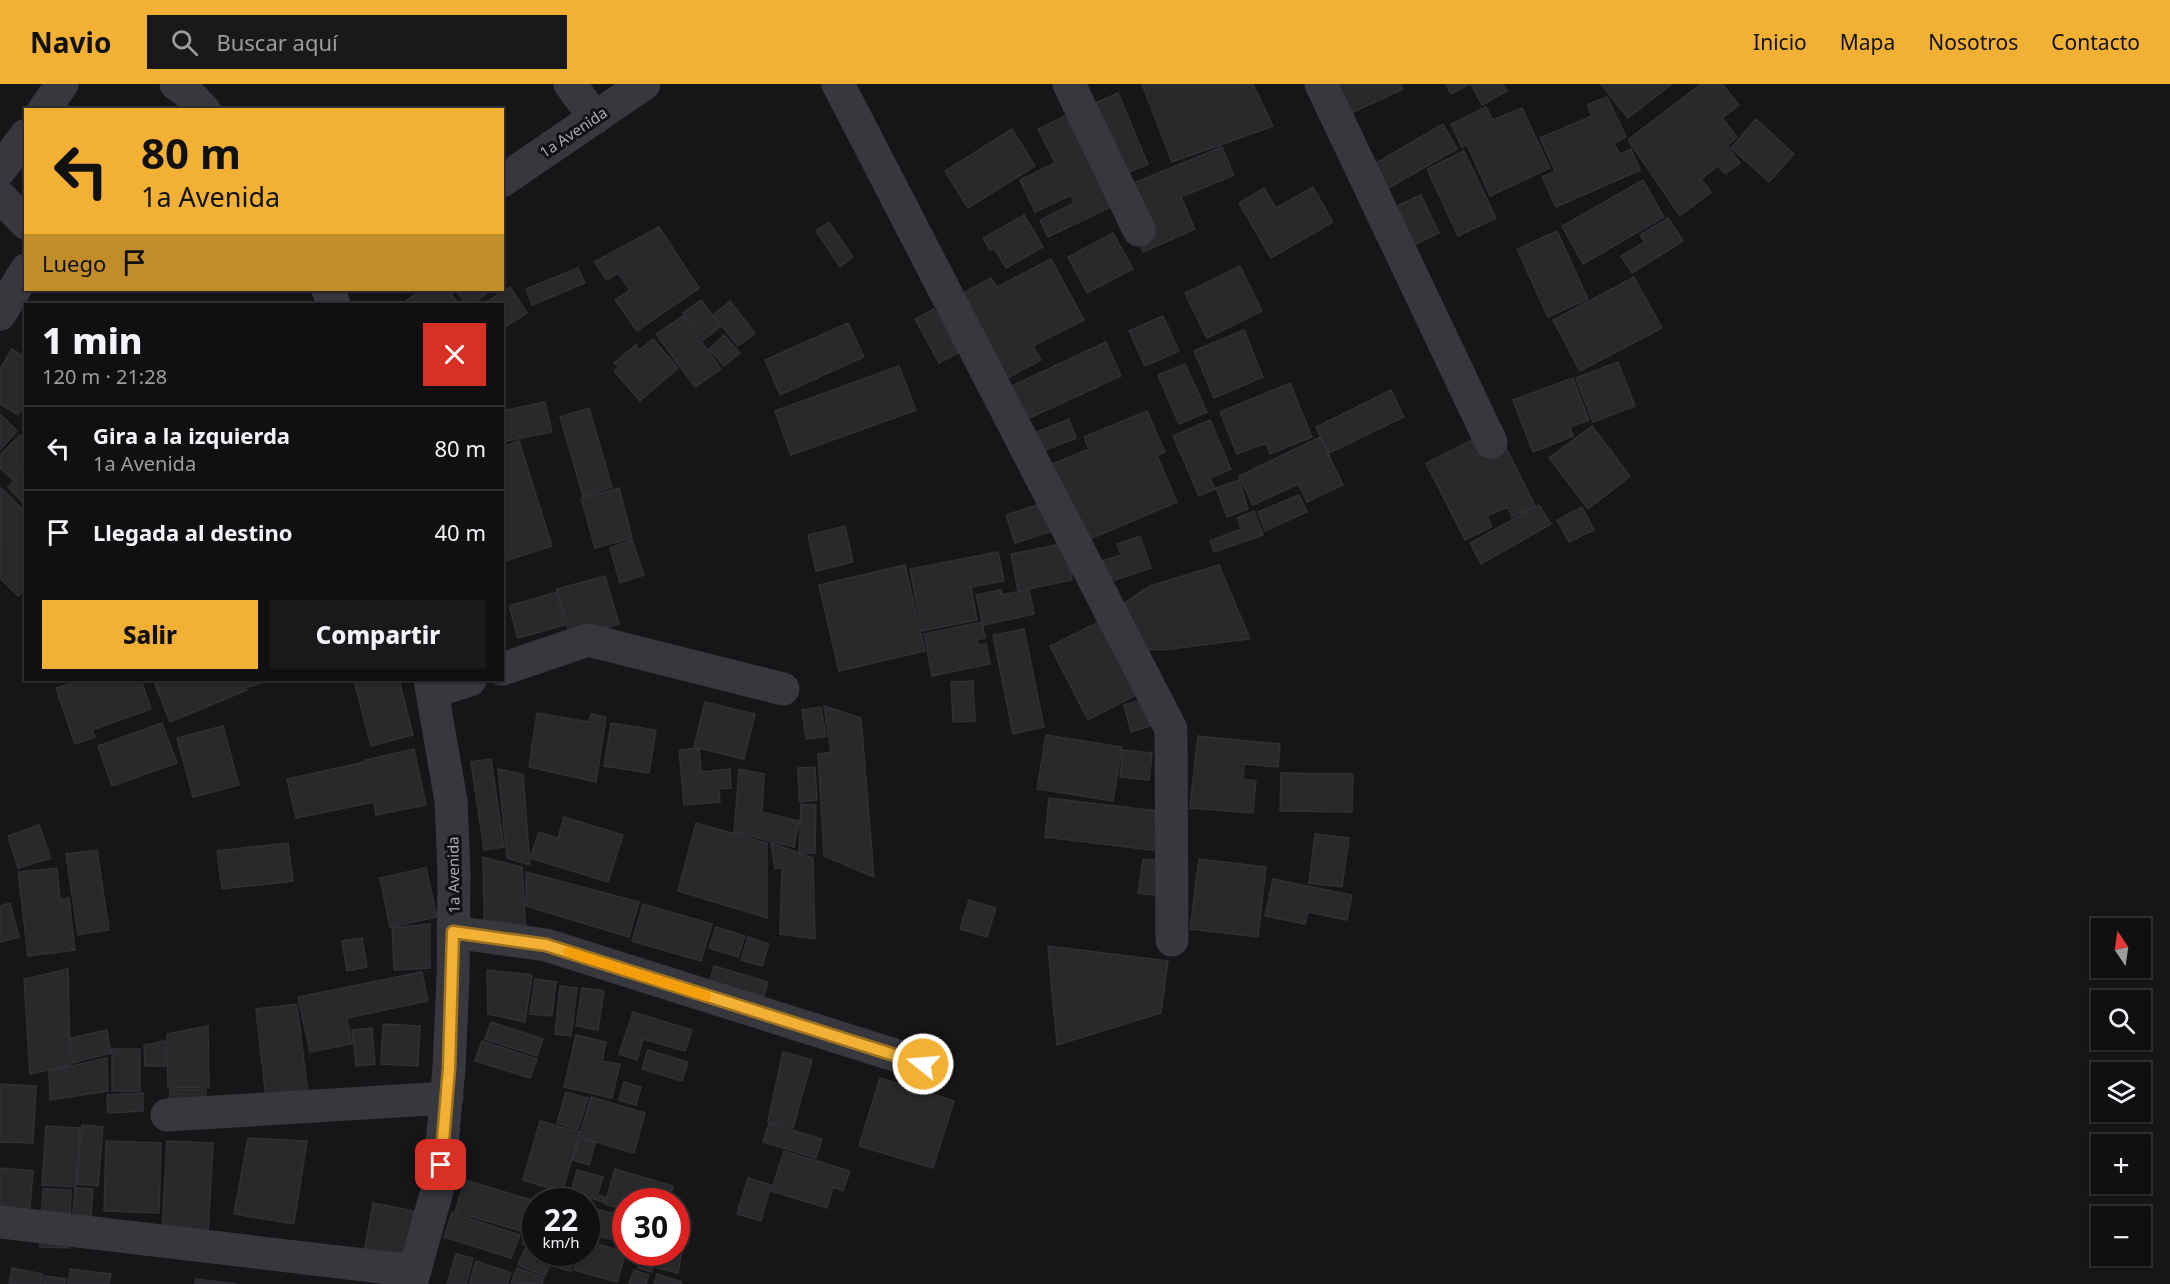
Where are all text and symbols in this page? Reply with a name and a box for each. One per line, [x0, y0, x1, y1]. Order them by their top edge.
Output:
search box [147, 15, 567, 69]
text: Navio [30, 23, 111, 61]
icon: search [168, 26, 201, 59]
text: Buscar aquí [216, 27, 338, 57]
text: Inicio [1753, 28, 1807, 56]
text: Mapa [1840, 28, 1895, 56]
text: Nosotros [1928, 28, 2018, 56]
text: Contacto [2051, 28, 2140, 56]
street label: 1a Avenida [535, 102, 611, 162]
text: 80 m [141, 124, 241, 181]
icon: left [42, 132, 120, 210]
text: 1a Avenida [141, 178, 280, 215]
icon: arrive [118, 246, 151, 279]
text: Luego [42, 248, 106, 278]
text: 1 min [42, 316, 143, 365]
button: close [423, 323, 486, 386]
text: 120 m · 21:28 [42, 363, 167, 390]
text: Gira a la izquierda [93, 420, 290, 450]
icon: left [42, 432, 75, 465]
text: 80 m [435, 433, 486, 463]
text: 1a Avenida [93, 450, 196, 477]
icon: arrive [42, 516, 75, 549]
text: Llegada al destino [93, 517, 293, 547]
text: 40 m [435, 517, 486, 547]
button: Salir [42, 600, 258, 669]
button: Compartir [270, 600, 486, 669]
street label: 1a Avenida [442, 836, 464, 914]
north arrow [2091, 918, 2151, 978]
map controls [2091, 918, 2151, 1266]
button: search [2091, 990, 2151, 1050]
position arrow [891, 1032, 955, 1096]
button: layers [2091, 1062, 2151, 1122]
button: + [2091, 1134, 2151, 1194]
pin [415, 1139, 466, 1190]
icon: arrive [424, 1148, 457, 1181]
speed limit sign: 30 [612, 1188, 690, 1266]
text: 22 [544, 1199, 578, 1240]
button: − [2091, 1206, 2151, 1266]
text: km/h [543, 1232, 579, 1252]

